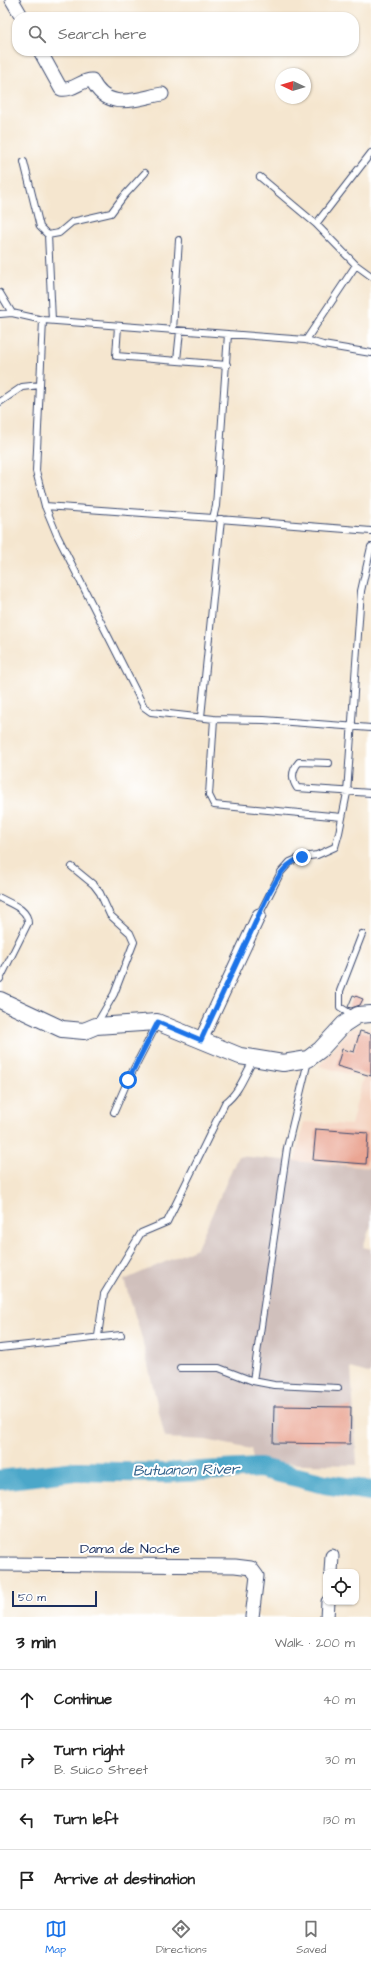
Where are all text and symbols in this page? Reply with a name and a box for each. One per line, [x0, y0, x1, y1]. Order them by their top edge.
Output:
search box [12, 12, 359, 56]
icon: search [26, 23, 48, 45]
text: Search here [58, 24, 147, 45]
north arrow [275, 68, 311, 104]
route end [293, 848, 311, 866]
route start [119, 1071, 137, 1089]
water label: Butuanon River [133, 1459, 241, 1481]
street label: Dama de Noche [80, 1539, 181, 1559]
map controls [323, 1569, 359, 1605]
button: locate [323, 1569, 359, 1605]
scale bar [12, 1589, 97, 1608]
text: 50 m [18, 1590, 46, 1605]
text: 3 min [16, 1631, 56, 1655]
text: Walk · 200 m [275, 1634, 355, 1652]
icon: ahead [16, 1689, 38, 1711]
text: Continue [54, 1689, 112, 1710]
text: 40 m [323, 1691, 355, 1709]
text: Turn right [54, 1740, 125, 1761]
icon: right [16, 1749, 38, 1771]
text: 30 m [325, 1751, 355, 1769]
text: B. Suico Street [54, 1761, 148, 1779]
icon: left [16, 1809, 38, 1831]
text: Turn left [54, 1809, 118, 1830]
text: 130 m [323, 1811, 355, 1829]
icon: arrive [16, 1869, 38, 1891]
text: Arrive at destination [54, 1869, 195, 1890]
tab: Map [45, 1918, 67, 1957]
tab: Directions [156, 1918, 207, 1957]
tab: Saved [296, 1918, 326, 1957]

